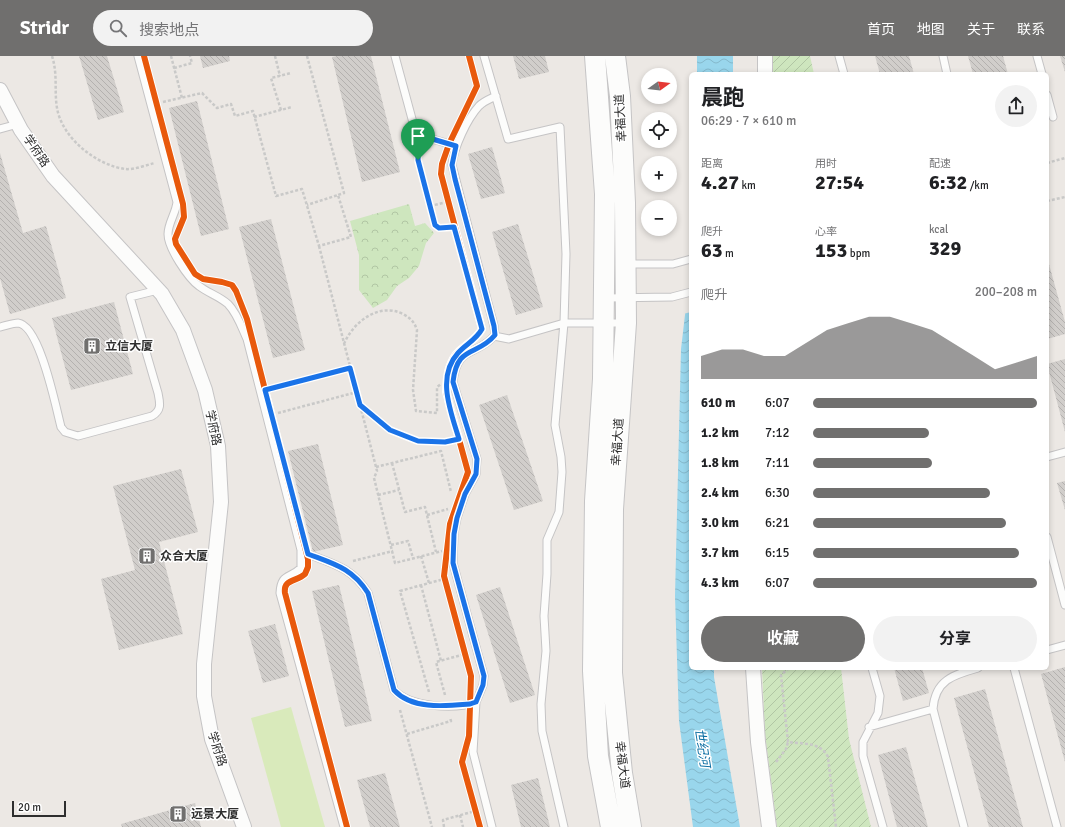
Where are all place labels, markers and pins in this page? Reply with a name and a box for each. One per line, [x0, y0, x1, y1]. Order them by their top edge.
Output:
pin [401, 119, 435, 160]
building icon: 立信大厦 [82, 336, 102, 356]
place label: 立信大厦 [105, 339, 153, 354]
building icon: 众合大厦 [137, 546, 157, 566]
place label: 众合大厦 [160, 549, 208, 564]
building icon: 远景大厦 [168, 804, 188, 824]
place label: 远景大厦 [191, 807, 239, 822]

